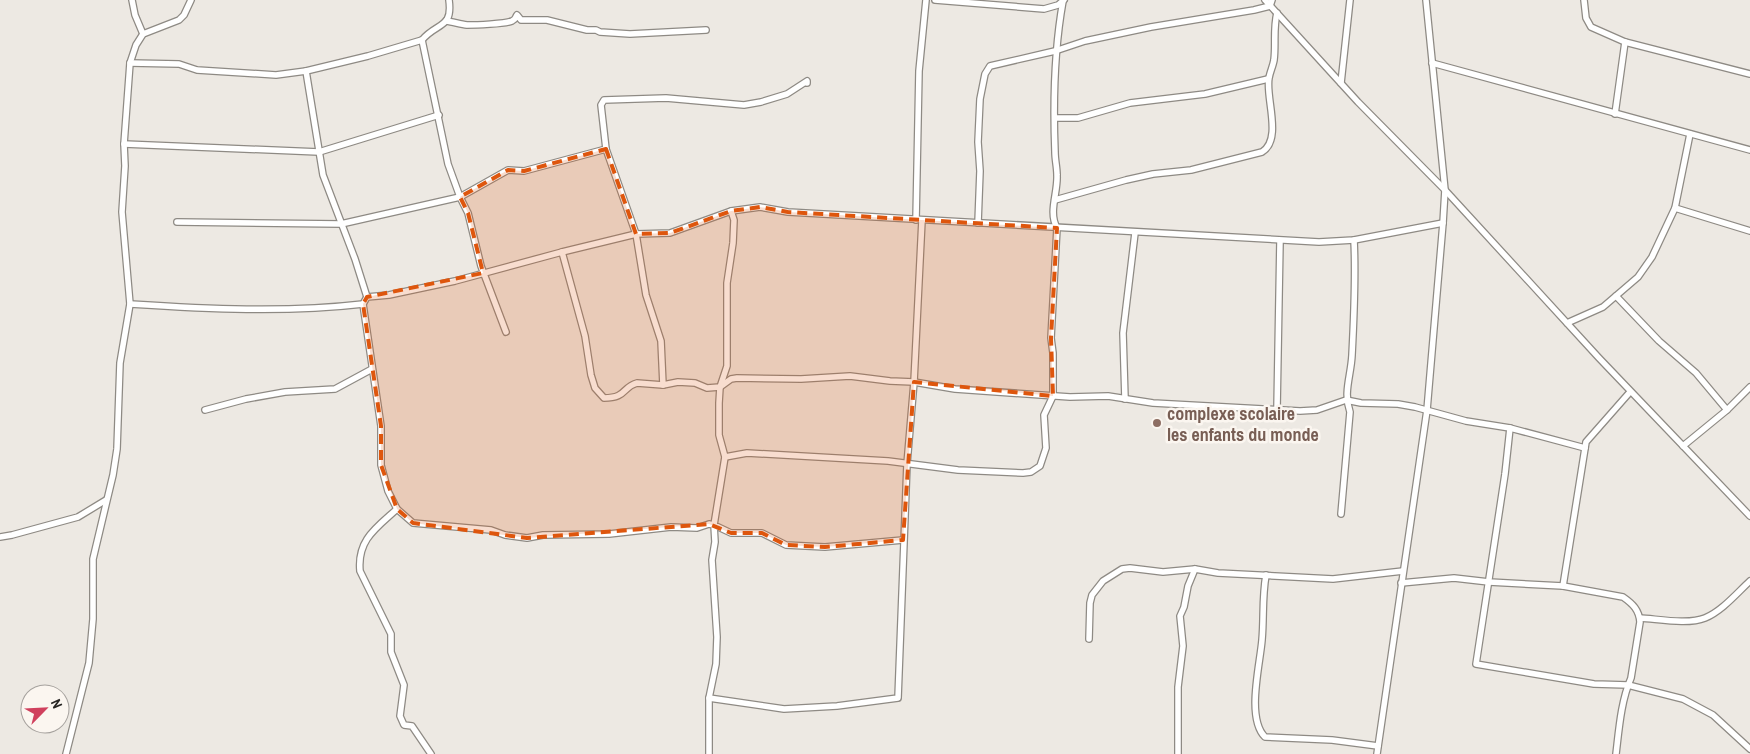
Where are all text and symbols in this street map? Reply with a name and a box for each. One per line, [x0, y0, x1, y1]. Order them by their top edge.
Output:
place label: complexe scolaire les enfants du monde [1167, 401, 1319, 447]
marker: complexe scolaire les enfants du monde [1151, 417, 1163, 429]
north arrow [20, 684, 70, 734]
text: N [47, 696, 67, 711]

